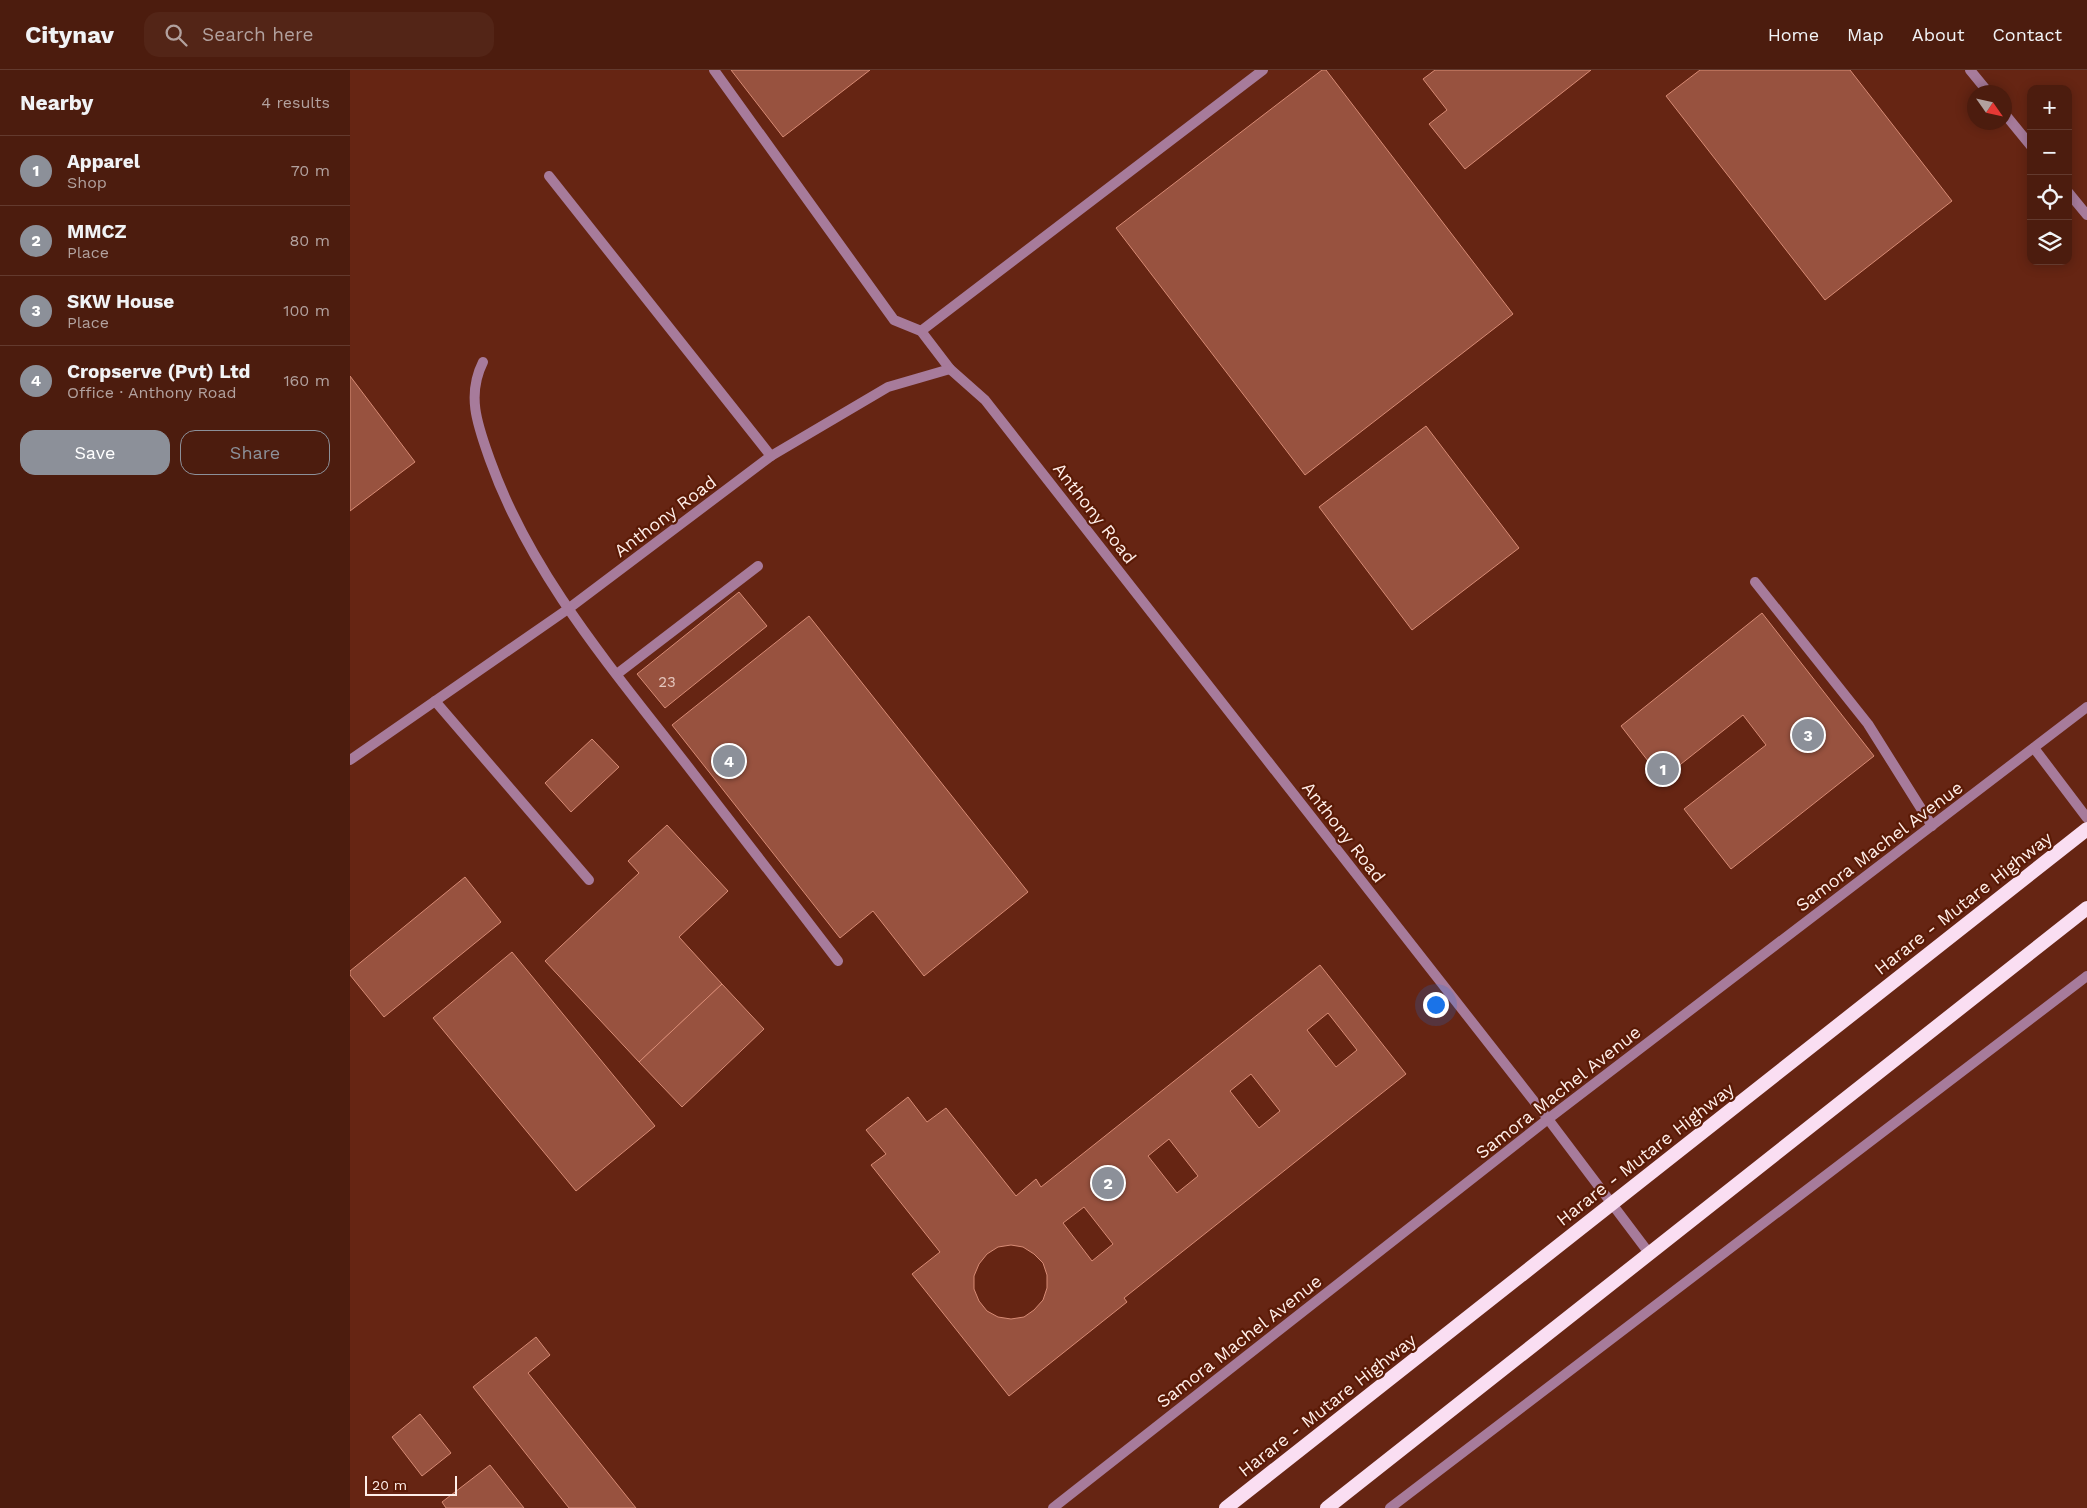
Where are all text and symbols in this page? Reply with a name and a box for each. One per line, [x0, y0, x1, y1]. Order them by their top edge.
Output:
search box [144, 12, 494, 57]
text: Citynav [25, 21, 114, 49]
icon: search [162, 21, 190, 49]
text: Search here [202, 23, 313, 46]
text: Home [1768, 24, 1819, 45]
text: Map [1847, 24, 1884, 45]
text: About [1912, 24, 1964, 45]
text: Contact [1992, 24, 2062, 45]
north arrow [1967, 85, 2012, 130]
map controls [2027, 85, 2072, 265]
button: + [2027, 85, 2072, 130]
text: Nearby [20, 90, 93, 115]
text: 4 results [261, 93, 330, 112]
button: − [2027, 130, 2072, 175]
text: Apparel [67, 150, 140, 173]
text: 1 [33, 161, 39, 180]
text: 70 m [291, 161, 330, 180]
text: Shop [67, 173, 107, 192]
button: locate [2027, 175, 2072, 220]
text: MMCZ [67, 220, 127, 243]
button: layers [2027, 220, 2072, 265]
text: 2 [31, 231, 41, 250]
text: 80 m [289, 231, 330, 250]
text: Place [67, 243, 109, 262]
text: SKW House [67, 290, 174, 313]
text: 3 [31, 301, 41, 320]
text: 100 m [283, 301, 330, 320]
text: Place [67, 313, 109, 332]
text: Cropserve (Pvt) Ltd [67, 360, 251, 383]
text: 4 [31, 371, 41, 390]
text: 160 m [283, 371, 330, 390]
text: Office · Anthony Road [67, 383, 237, 402]
button: Save [20, 430, 170, 475]
button: Share [180, 430, 330, 475]
street label: Anthony Road [1049, 458, 1141, 568]
street label: Anthony Road [610, 471, 720, 561]
house number: 23 [658, 673, 676, 691]
pin: 3 [1792, 716, 1824, 754]
pin: 4 [713, 742, 745, 780]
pin: 1 [1647, 750, 1679, 788]
street label: Samora Machel Avenue [1791, 776, 1967, 916]
street label: Anthony Road [1298, 777, 1390, 887]
street label: Harare - Mutare Highway [1870, 827, 2057, 979]
your location [1423, 992, 1449, 1018]
street label: Samora Machel Avenue [1471, 1021, 1645, 1163]
street label: Harare - Mutare Highway [1552, 1078, 1739, 1230]
pin: 2 [1092, 1164, 1124, 1202]
street label: Samora Machel Avenue [1152, 1270, 1326, 1412]
street label: Harare - Mutare Highway [1234, 1329, 1421, 1481]
scale bar [365, 1473, 458, 1496]
text: 20 m [372, 1477, 407, 1493]

